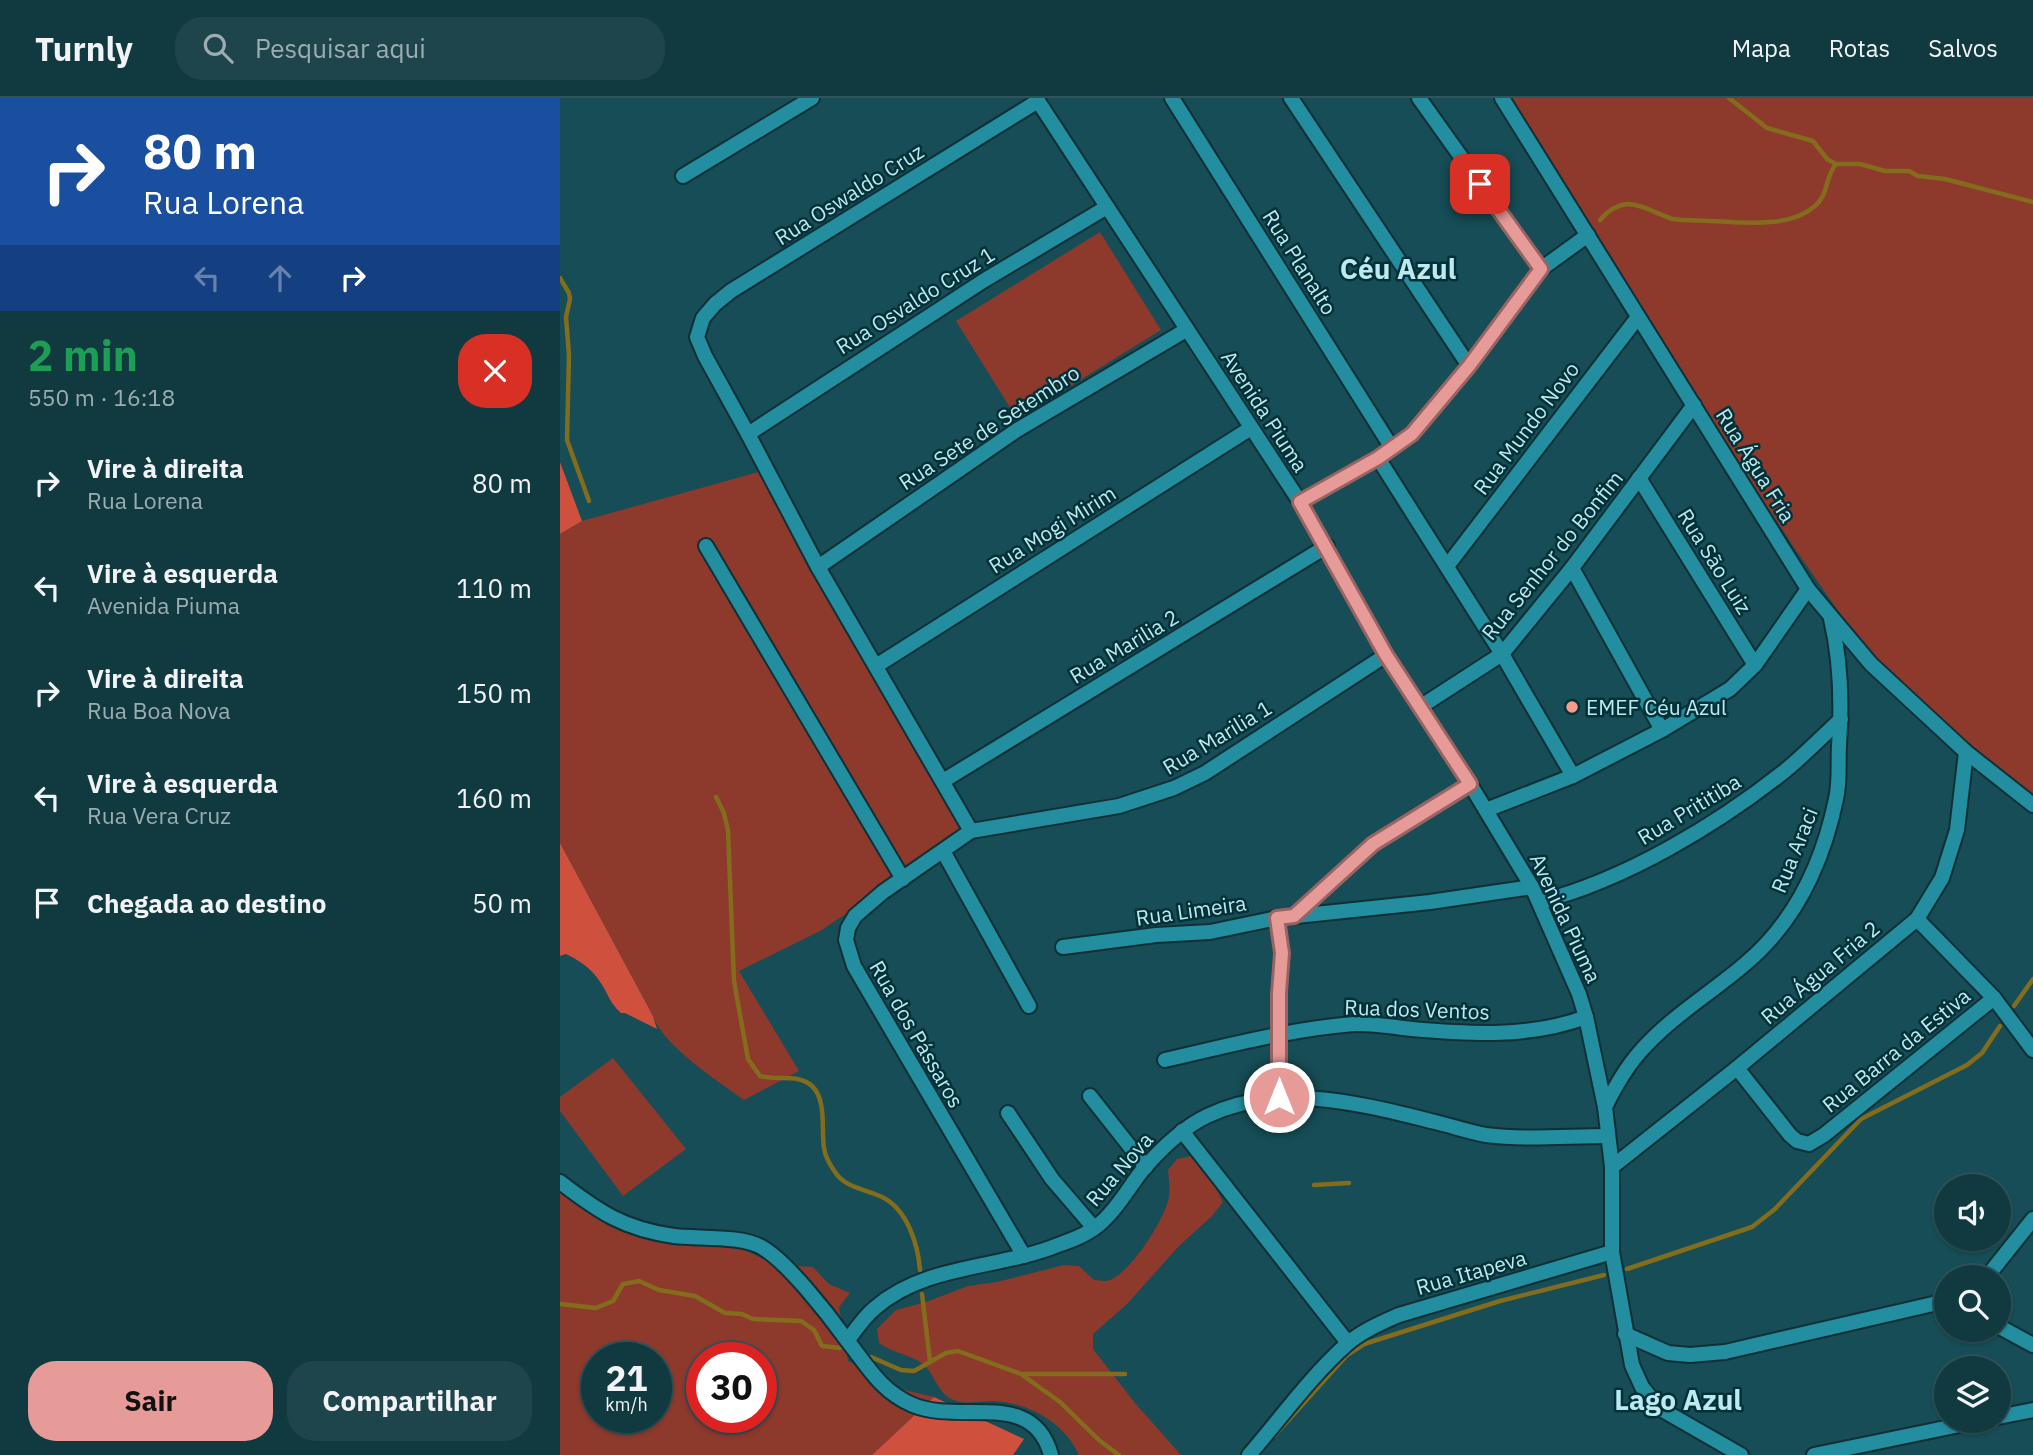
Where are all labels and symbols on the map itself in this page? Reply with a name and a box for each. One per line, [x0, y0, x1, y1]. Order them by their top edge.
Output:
street label: Rua Oswaldo Cruz [769, 137, 929, 251]
pin [1450, 154, 1510, 214]
street label: Rua Planalto [1257, 204, 1343, 320]
street label: Rua Osvaldo Cruz 1 [830, 240, 1000, 360]
district label: Céu Azul [1340, 250, 1456, 287]
street label: Avenida Piuma [1215, 345, 1315, 477]
street label: Rua Mundo Novo [1467, 356, 1585, 500]
street label: Rua Sete de Setembro [893, 358, 1085, 496]
street label: Rua Água Fria [1710, 403, 1802, 527]
street label: Rua Senhor do Bonfim [1475, 465, 1629, 645]
street label: Rua Mogi Mirim [983, 479, 1121, 579]
street label: Rua São Luiz [1672, 503, 1759, 619]
street label: Rua Marilia 2 [1064, 602, 1184, 690]
street label: Rua Marilia 1 [1157, 693, 1277, 781]
place label: EMEF Céu Azul [1586, 693, 1727, 721]
marker: EMEF Céu Azul [1564, 699, 1580, 715]
street label: Rua Prititiba [1632, 767, 1746, 851]
street label: Rua Araci [1764, 803, 1824, 897]
street label: Avenida Piuma [1524, 849, 1608, 987]
street label: Rua Limeira [1134, 888, 1248, 932]
street label: Rua Água Fria 2 [1755, 914, 1885, 1030]
street label: Rua dos Pássaros [863, 955, 971, 1113]
street label: Rua Barra da Estiva [1816, 982, 1976, 1118]
street label: Rua dos Ventos [1344, 992, 1490, 1026]
position arrow [1242, 1060, 1316, 1134]
street label: Rua Nova [1079, 1126, 1159, 1212]
street label: Rua Itapeva [1413, 1243, 1529, 1301]
speed limit sign: 30 [686, 1342, 777, 1433]
district label: Lago Azul [1614, 1381, 1742, 1418]

